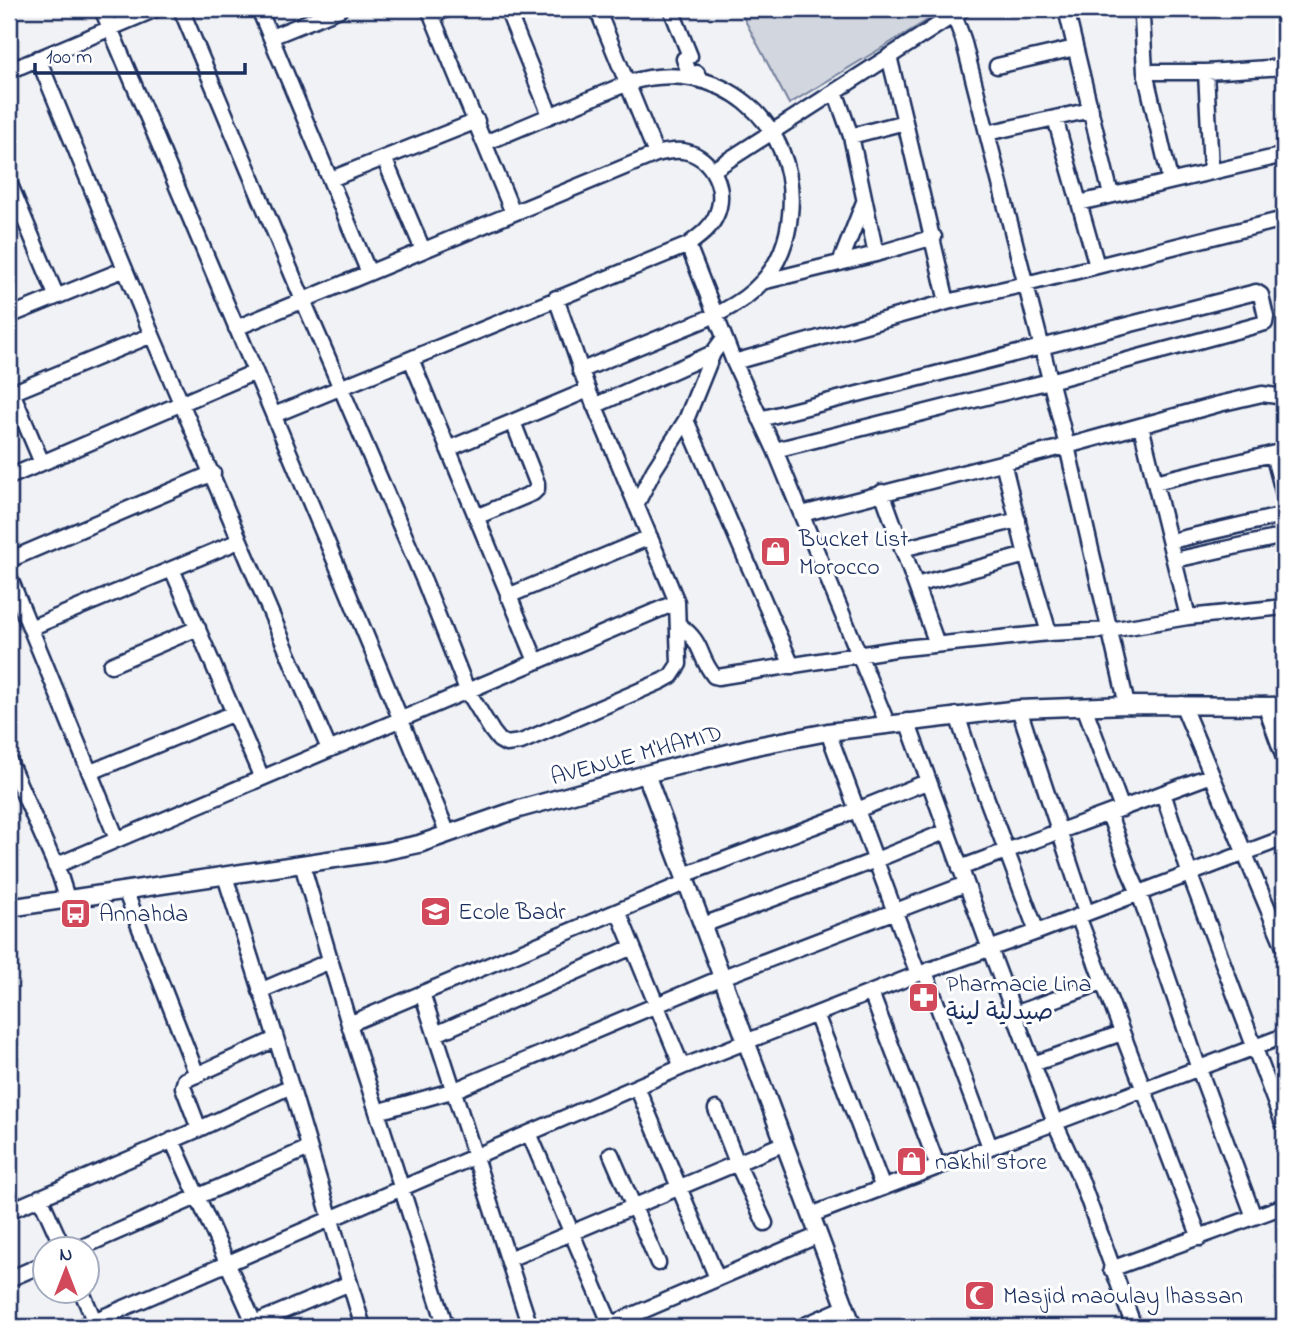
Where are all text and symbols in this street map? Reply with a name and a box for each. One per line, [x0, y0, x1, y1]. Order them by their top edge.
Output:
scale bar [35, 32, 245, 76]
text: 100 m [46, 43, 92, 73]
place label: Bucket List Morocco [798, 523, 908, 586]
shop icon: Bucket List Morocco [759, 535, 793, 569]
street label: AVENUE M'HAMID [547, 717, 726, 796]
school or university icon: Ecole Badr [418, 894, 452, 928]
bus stop icon: Annahda [59, 896, 93, 930]
place label: Ecole Badr [458, 896, 566, 931]
place label: Annahda [99, 898, 188, 933]
place label: Pharmacie Lina صيدلية لينة [946, 968, 1092, 1031]
pharmacy icon: Pharmacie Lina صيدلية لينة [906, 980, 940, 1014]
shop icon: nakhil store [895, 1144, 929, 1178]
place label: nakhil store [935, 1146, 1047, 1181]
north arrow [32, 1234, 102, 1304]
text: N [60, 1242, 73, 1269]
mosque icon: Masjid maoulay lhassan [963, 1278, 997, 1312]
place label: Masjid maoulay lhassan [1003, 1280, 1243, 1316]

